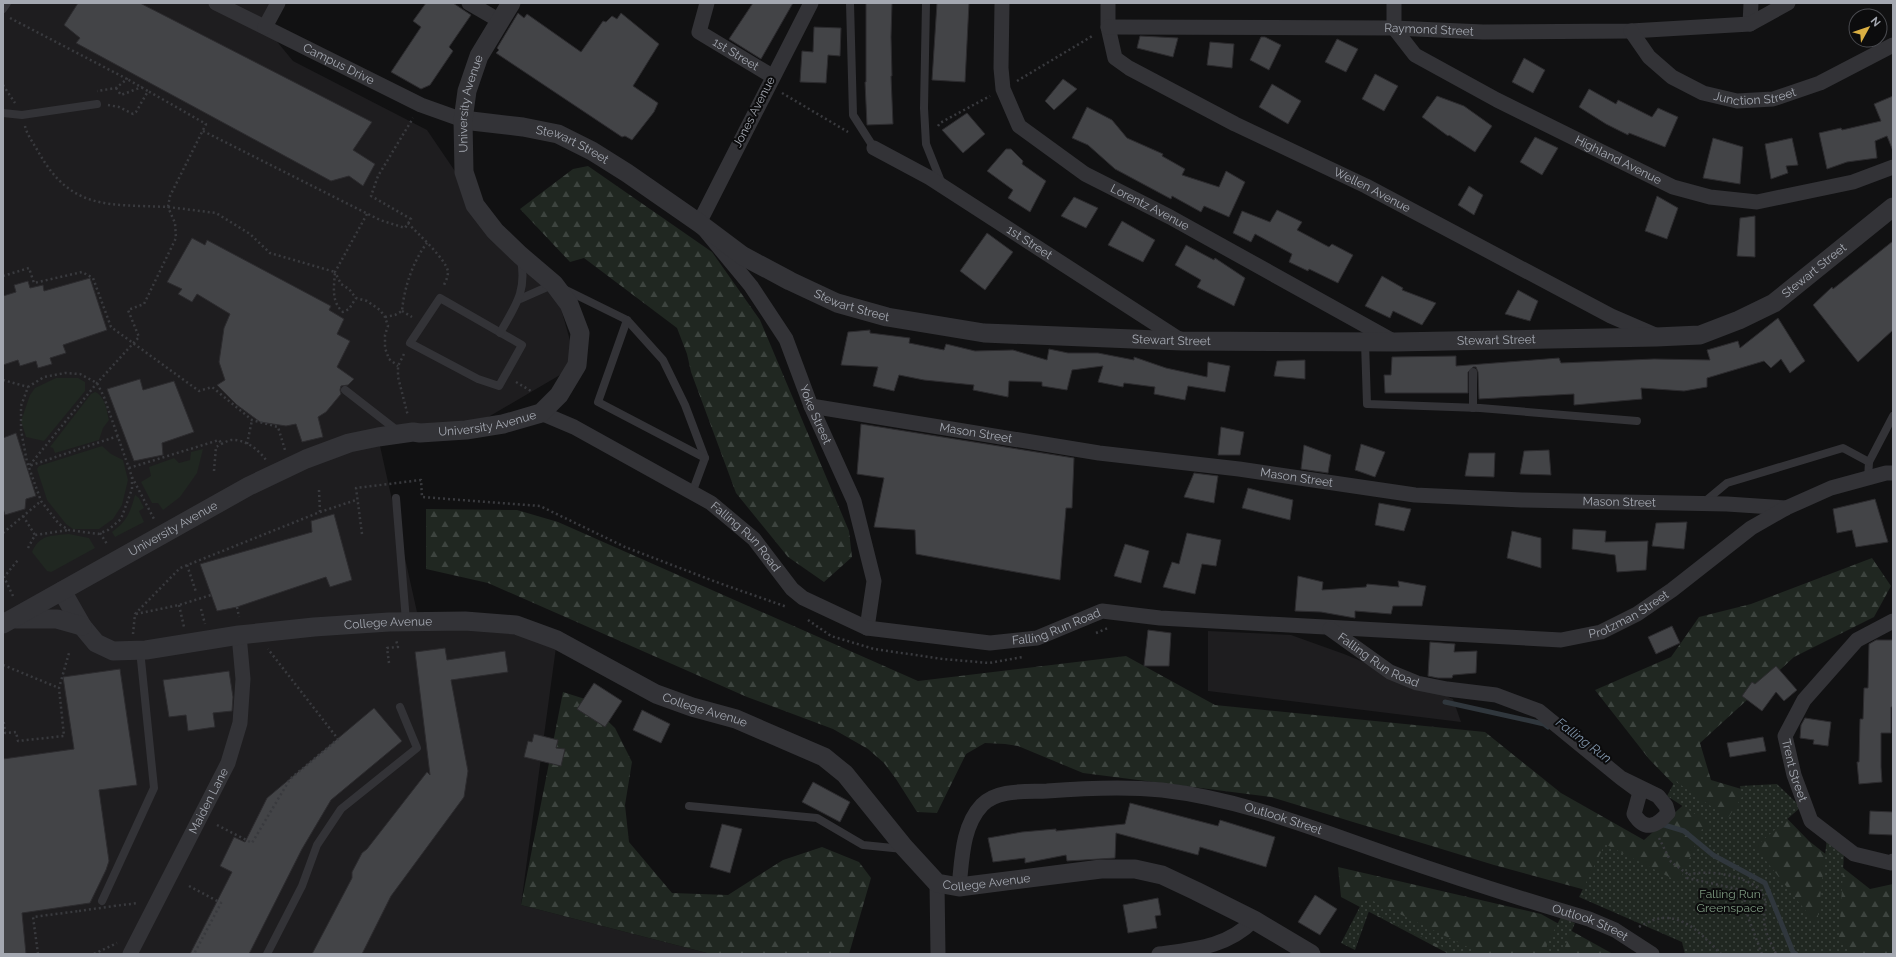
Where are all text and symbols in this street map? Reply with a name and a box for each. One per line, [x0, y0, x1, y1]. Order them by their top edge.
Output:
north arrow [1848, 8, 1888, 48]
text: N [1868, 14, 1883, 29]
street label: Raymond Street [1384, 21, 1474, 39]
street label: 1st Street [710, 35, 761, 73]
street label: Campus Drive [301, 40, 377, 88]
street label: University Avenue [456, 53, 486, 153]
street label: Jones Avenue [730, 74, 778, 150]
street label: Junction Street [1712, 85, 1798, 109]
street label: Stewart Street [535, 123, 611, 167]
street label: Highland Avenue [1573, 133, 1664, 187]
street label: Wellen Avenue [1331, 165, 1413, 215]
street label: Lorentz Avenue [1108, 181, 1192, 233]
street label: 1st Street [1004, 223, 1055, 262]
street label: Stewart Street [1779, 240, 1849, 301]
street label: Stewart Street [812, 286, 890, 324]
street label: Stewart Street [1132, 332, 1211, 348]
street label: Stewart Street [1457, 332, 1536, 348]
street label: Yoke Street [797, 383, 834, 446]
street label: University Avenue [438, 408, 538, 439]
street label: Mason Street [938, 420, 1013, 446]
street label: Mason Street [1259, 465, 1334, 490]
street label: Mason Street [1582, 494, 1656, 510]
street label: University Avenue [126, 498, 220, 559]
street label: Falling Run Road [708, 499, 783, 574]
street label: Protzman Street [1587, 587, 1671, 641]
street label: Falling Run Road [1011, 605, 1103, 648]
street label: College Avenue [344, 614, 432, 632]
street label: Falling Run Road [1335, 630, 1421, 690]
street label: College Avenue [661, 690, 750, 730]
water label: Falling Run [1553, 715, 1614, 766]
street label: Trent Street [1779, 738, 1810, 804]
street label: Maiden Lane [186, 766, 231, 836]
street label: Outlook Street [1243, 800, 1324, 837]
street label: College Avenue [942, 871, 1031, 894]
park label: Falling Run Greenspace [1696, 887, 1764, 915]
street label: Outlook Street [1550, 901, 1631, 944]

